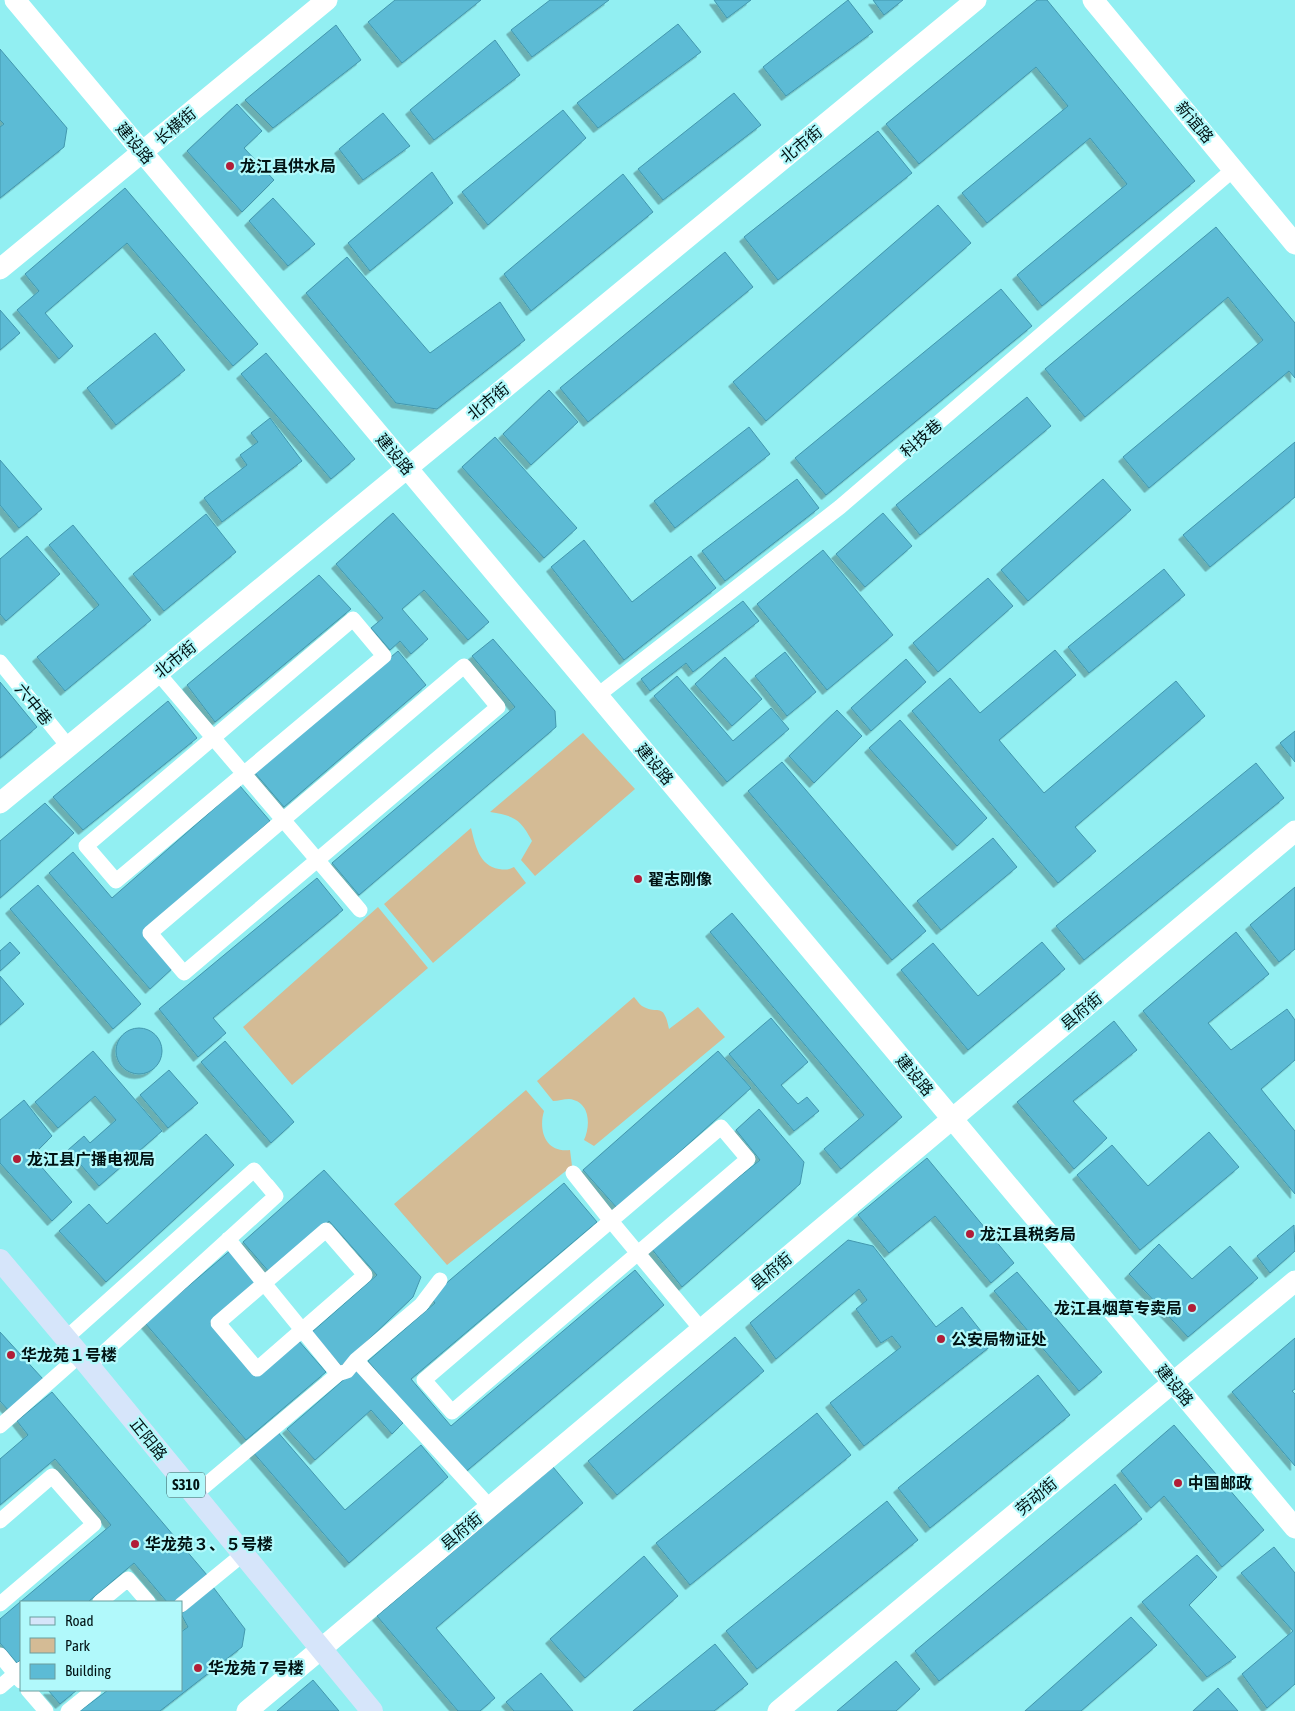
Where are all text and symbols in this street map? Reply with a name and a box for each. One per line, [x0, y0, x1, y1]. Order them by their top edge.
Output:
street label: 新谊路 [1173, 98, 1217, 146]
street label: 长横街 [151, 104, 199, 148]
street label: 建设路 [113, 119, 157, 167]
street label: 北市街 [777, 122, 825, 166]
place label: 龙江县供水局 [240, 157, 336, 175]
marker: 龙江县供水局 [224, 160, 236, 172]
street label: 北市街 [464, 379, 512, 423]
street label: 科技巷 [897, 415, 945, 461]
street label: 建设路 [373, 430, 417, 478]
street label: 北市街 [151, 637, 199, 681]
street label: 六中巷 [12, 680, 56, 728]
street label: 建设路 [633, 740, 677, 788]
place label: 翟志刚像 [648, 870, 712, 888]
marker: 翟志刚像 [632, 873, 644, 885]
street label: 县府街 [1057, 989, 1105, 1033]
street label: 建设路 [893, 1051, 937, 1099]
place label: 龙江县广播电视局 [27, 1150, 155, 1168]
marker: 龙江县广播电视局 [11, 1153, 23, 1165]
place label: 龙江县税务局 [980, 1225, 1076, 1243]
marker: 龙江县税务局 [964, 1228, 976, 1240]
street label: 县府街 [747, 1249, 795, 1293]
place label: 龙江县烟草专卖局 [1054, 1299, 1182, 1317]
marker: 龙江县烟草专卖局 [1186, 1302, 1198, 1314]
place label: 公安局物证处 [951, 1330, 1047, 1348]
marker: 公安局物证处 [935, 1333, 947, 1345]
place label: 华龙苑１号楼 [21, 1346, 117, 1364]
marker: 华龙苑１号楼 [5, 1349, 17, 1361]
street label: 建设路 [1153, 1361, 1197, 1409]
street label: 正阳路 [127, 1415, 171, 1463]
road number: S310 [167, 1472, 205, 1498]
street label: 劳动街 [1012, 1474, 1060, 1518]
place label: 中国邮政 [1188, 1474, 1252, 1492]
marker: 中国邮政 [1172, 1477, 1184, 1489]
street label: 县府街 [437, 1509, 485, 1553]
place label: 华龙苑３、５号楼 [145, 1535, 273, 1553]
marker: 华龙苑３、５号楼 [129, 1538, 141, 1550]
legend [20, 1601, 182, 1691]
text: Road [65, 1612, 94, 1629]
text: Park [65, 1637, 90, 1654]
place label: 华龙苑７号楼 [208, 1659, 304, 1677]
text: Building [65, 1662, 111, 1679]
marker: 华龙苑７号楼 [192, 1662, 204, 1674]

